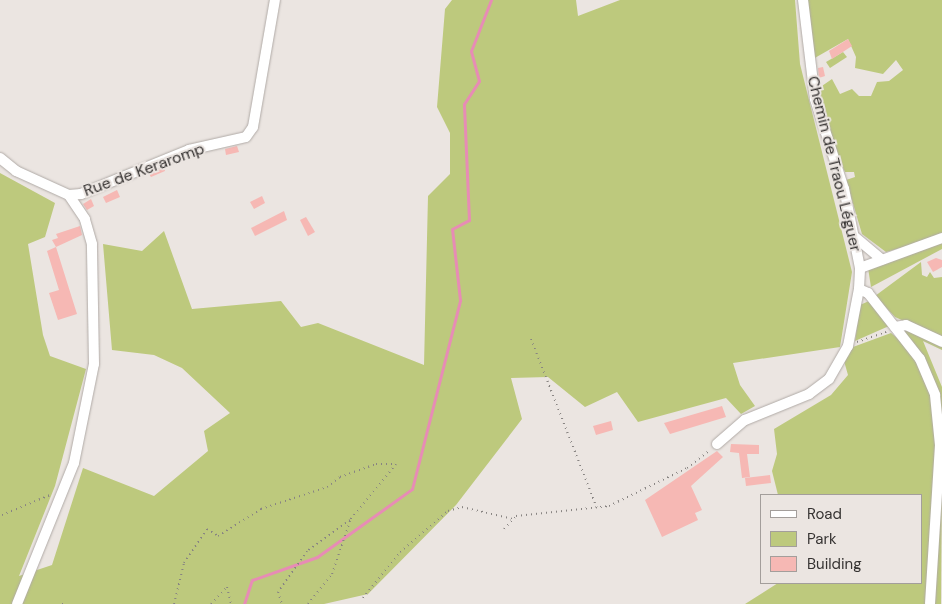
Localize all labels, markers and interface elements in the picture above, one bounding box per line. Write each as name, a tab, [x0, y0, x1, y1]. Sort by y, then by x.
street label: Chemin de Traou Léguer	[803, 74, 865, 254]
street label: Rue de Keraromp	[81, 139, 207, 201]
legend	[760, 494, 922, 584]
text: Road	[807, 504, 842, 524]
text: Park	[807, 529, 837, 549]
text: Building	[807, 554, 862, 574]

